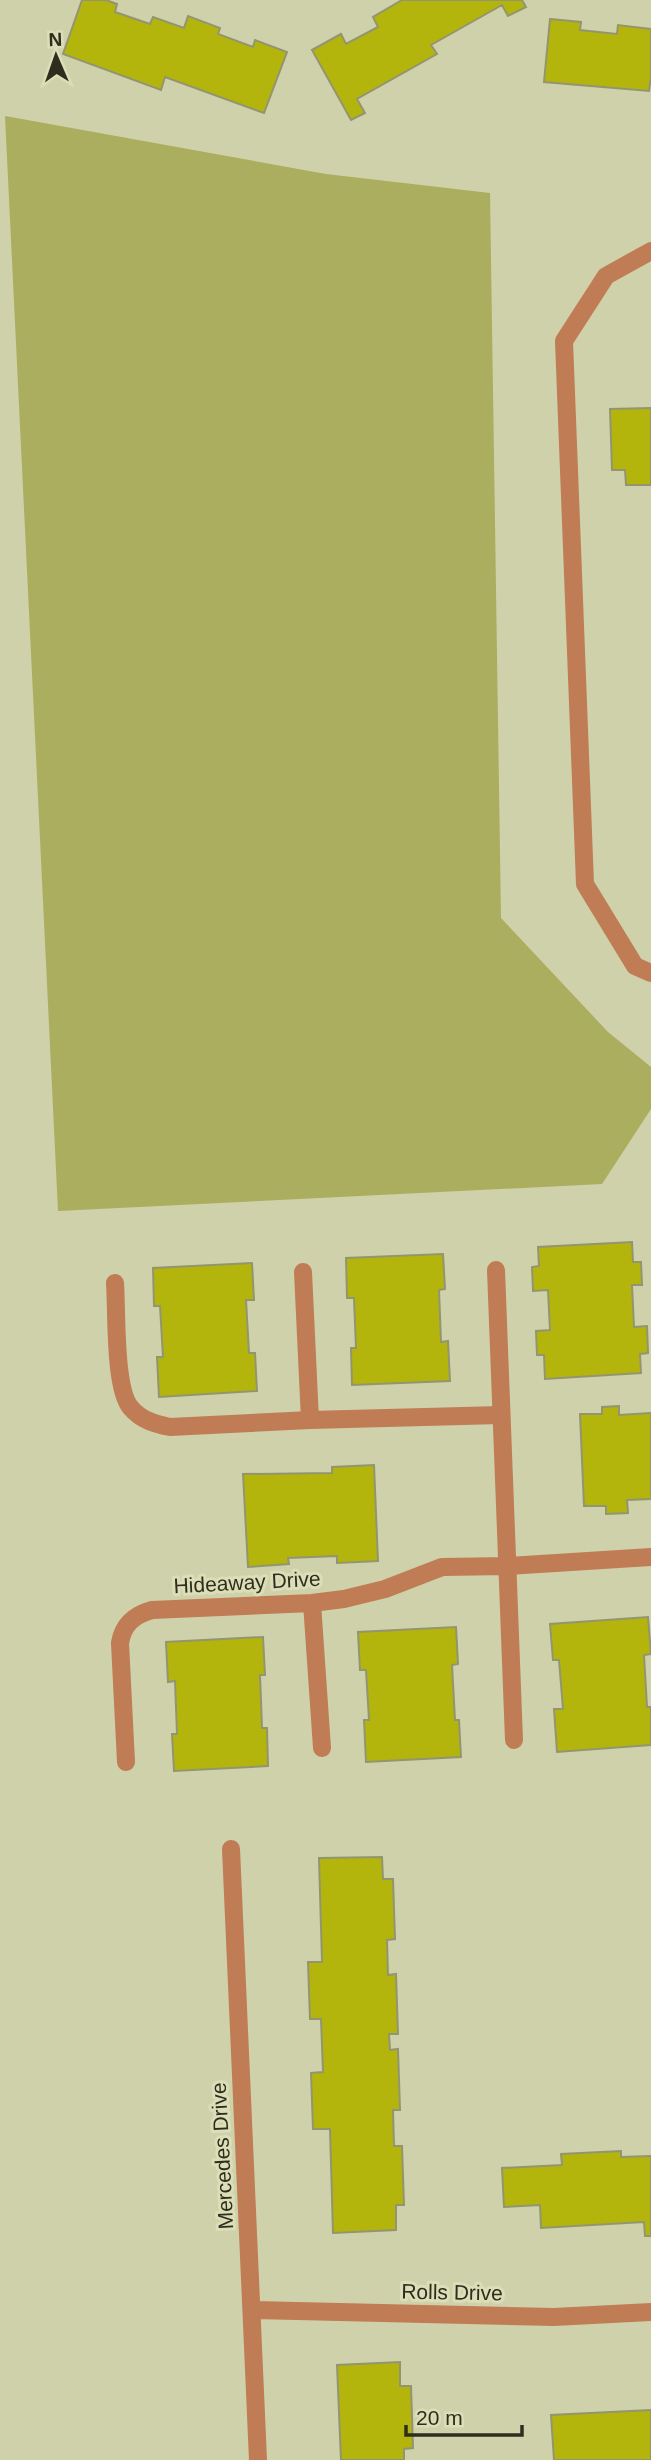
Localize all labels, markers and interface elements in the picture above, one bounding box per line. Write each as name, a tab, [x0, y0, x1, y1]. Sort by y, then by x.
north arrow	[21, 21, 91, 91]
text: N	[48, 29, 63, 50]
street label: Hideaway Drive	[173, 1567, 321, 1597]
street label: Mercedes Drive	[207, 2082, 237, 2230]
street label: Rolls Drive	[401, 2280, 503, 2304]
scale bar	[406, 2394, 522, 2438]
text: 20 m	[416, 2406, 463, 2429]

